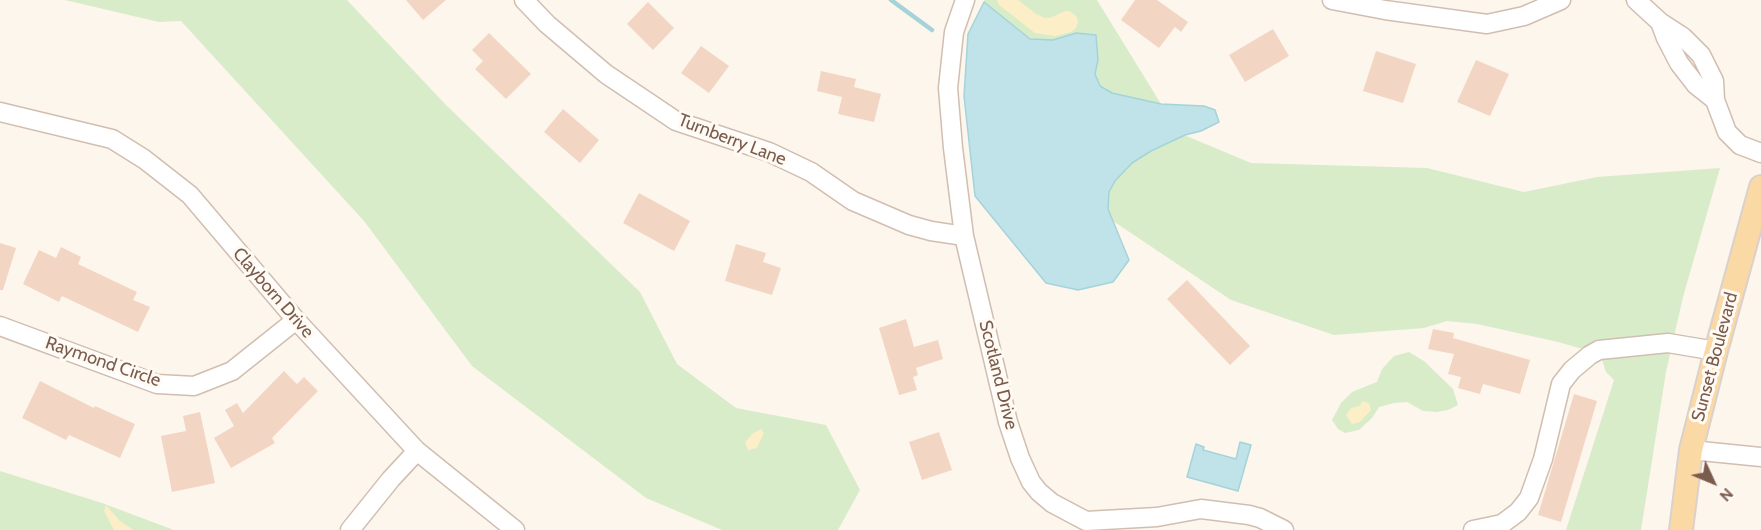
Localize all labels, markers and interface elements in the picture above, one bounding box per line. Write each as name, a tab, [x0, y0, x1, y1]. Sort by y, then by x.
street label: Turnberry Lane	[675, 110, 789, 170]
street label: Clayborn Drive	[228, 243, 318, 343]
street label: Sunset Boulevard	[1687, 290, 1743, 424]
street label: Scotland Drive	[974, 318, 1022, 432]
street label: Raymond Circle	[43, 332, 163, 392]
north arrow	[1683, 452, 1743, 512]
text: N	[1716, 484, 1737, 506]

